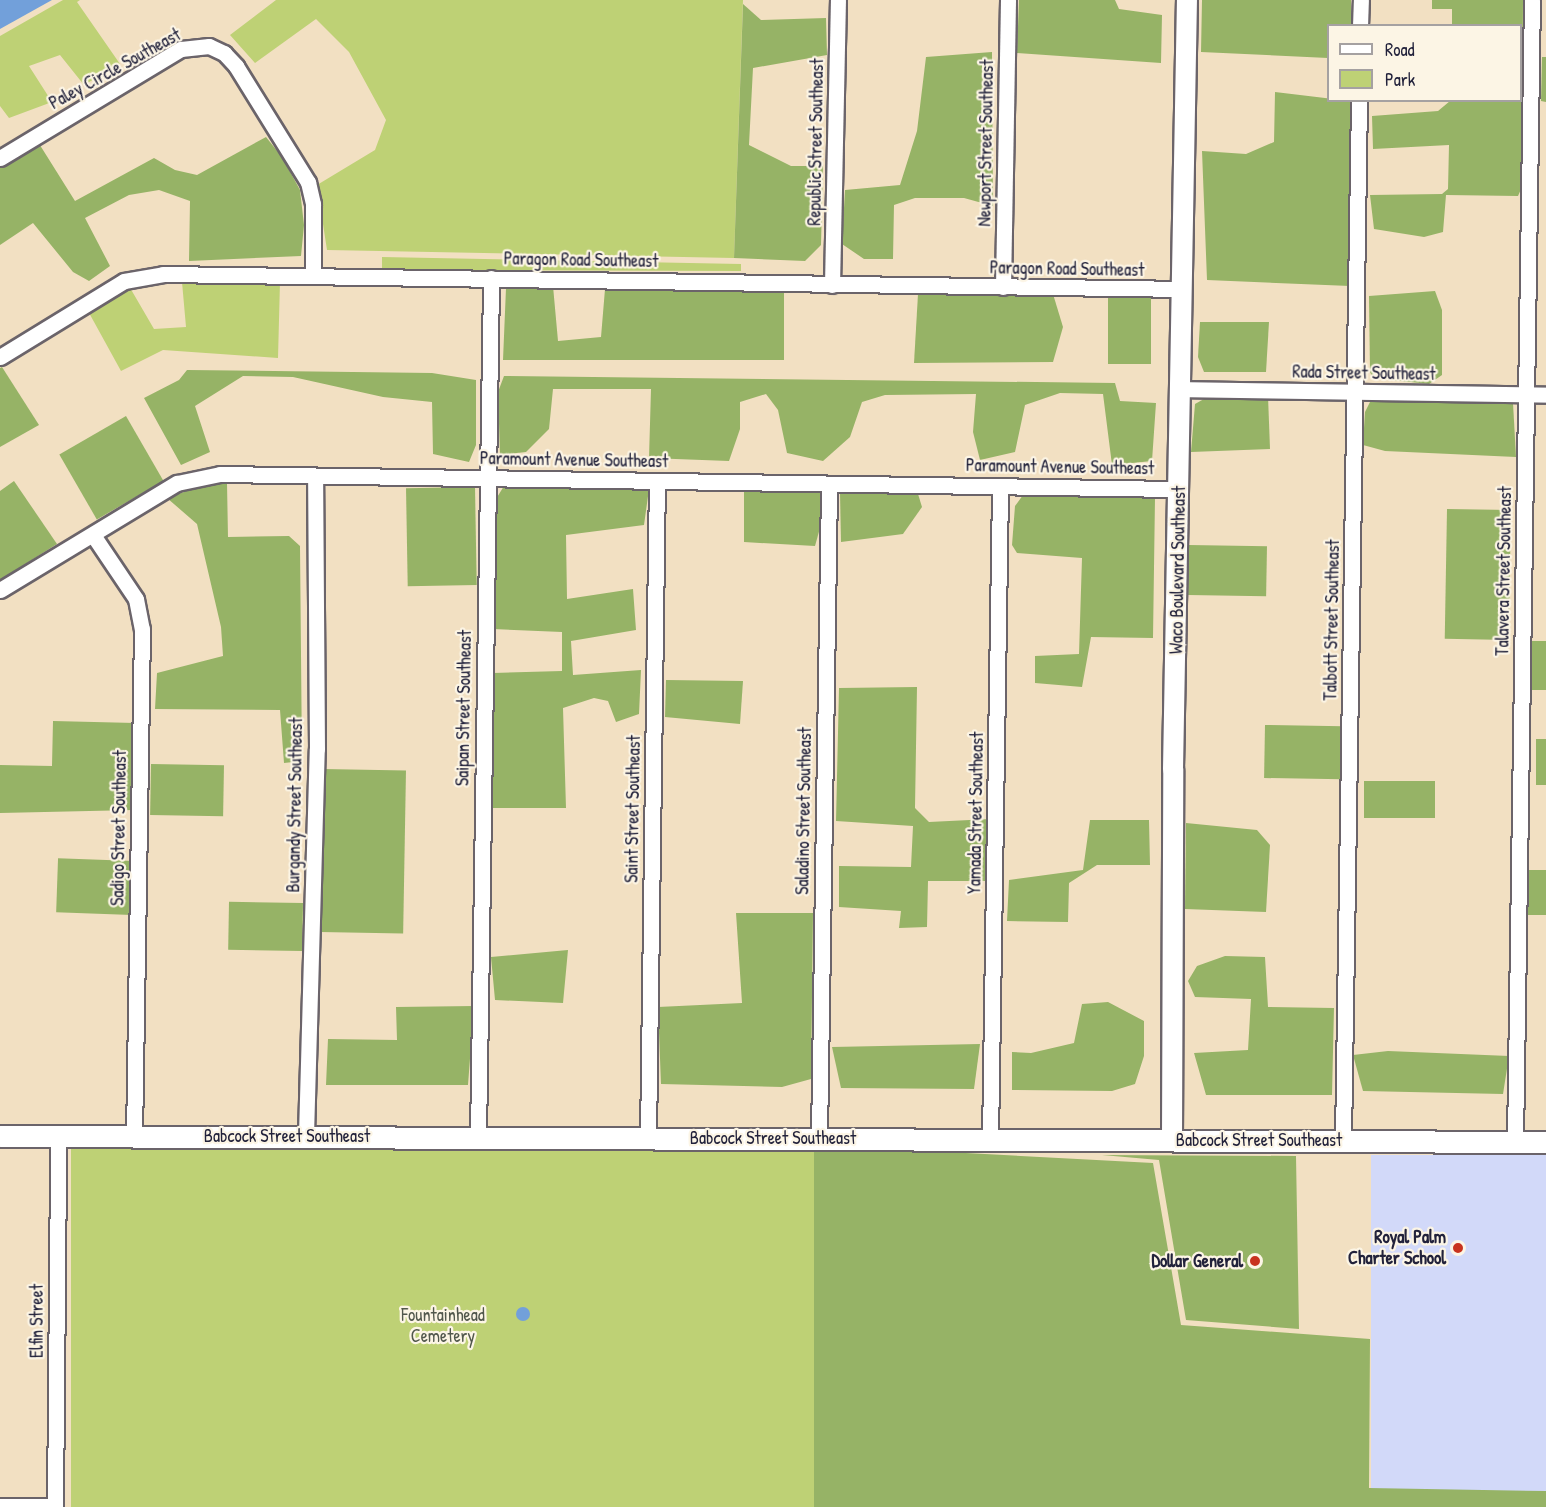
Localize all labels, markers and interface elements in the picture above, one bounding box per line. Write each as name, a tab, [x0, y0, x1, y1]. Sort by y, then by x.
street label: Paley Circle Southeast	[45, 24, 185, 114]
legend	[1327, 24, 1522, 102]
text: Road	[1385, 37, 1415, 62]
street label: Republic Street Southeast	[804, 58, 828, 226]
street label: Newport Street Southeast	[974, 59, 998, 227]
text: Park	[1385, 67, 1415, 92]
street label: Paragon Road Southeast	[503, 248, 659, 272]
street label: Paragon Road Southeast	[989, 257, 1145, 281]
street label: Rada Street Southeast	[1292, 361, 1436, 385]
street label: Paramount Avenue Southeast	[480, 448, 668, 472]
street label: Paramount Avenue Southeast	[966, 455, 1154, 479]
street label: Waco Boulevard Southeast	[1166, 486, 1190, 654]
street label: Talavera Street Southeast	[1492, 486, 1516, 656]
street label: Talbott Street Southeast	[1320, 539, 1344, 701]
street label: Saipan Street Southeast	[452, 630, 476, 786]
street label: Burgandy Street Southeast	[283, 717, 307, 893]
street label: Saladino Street Southeast	[792, 727, 816, 895]
street label: Yamada Street Southeast	[964, 732, 988, 894]
street label: Saint Street Southeast	[621, 735, 645, 883]
street label: Sadigo Street Southeast	[107, 750, 131, 906]
street label: Babcock Street Southeast	[204, 1125, 370, 1147]
street label: Babcock Street Southeast	[690, 1127, 856, 1149]
street label: Babcock Street Southeast	[1176, 1129, 1342, 1151]
place label: Royal Palm Charter School	[1348, 1227, 1446, 1270]
marker: Royal Palm Charter School	[1451, 1241, 1465, 1255]
place label: Dollar General	[1151, 1250, 1243, 1272]
marker: Dollar General	[1248, 1254, 1262, 1268]
street label: Elfin Street	[26, 1284, 48, 1358]
park label: Fountainhead Cemetery	[401, 1305, 485, 1348]

